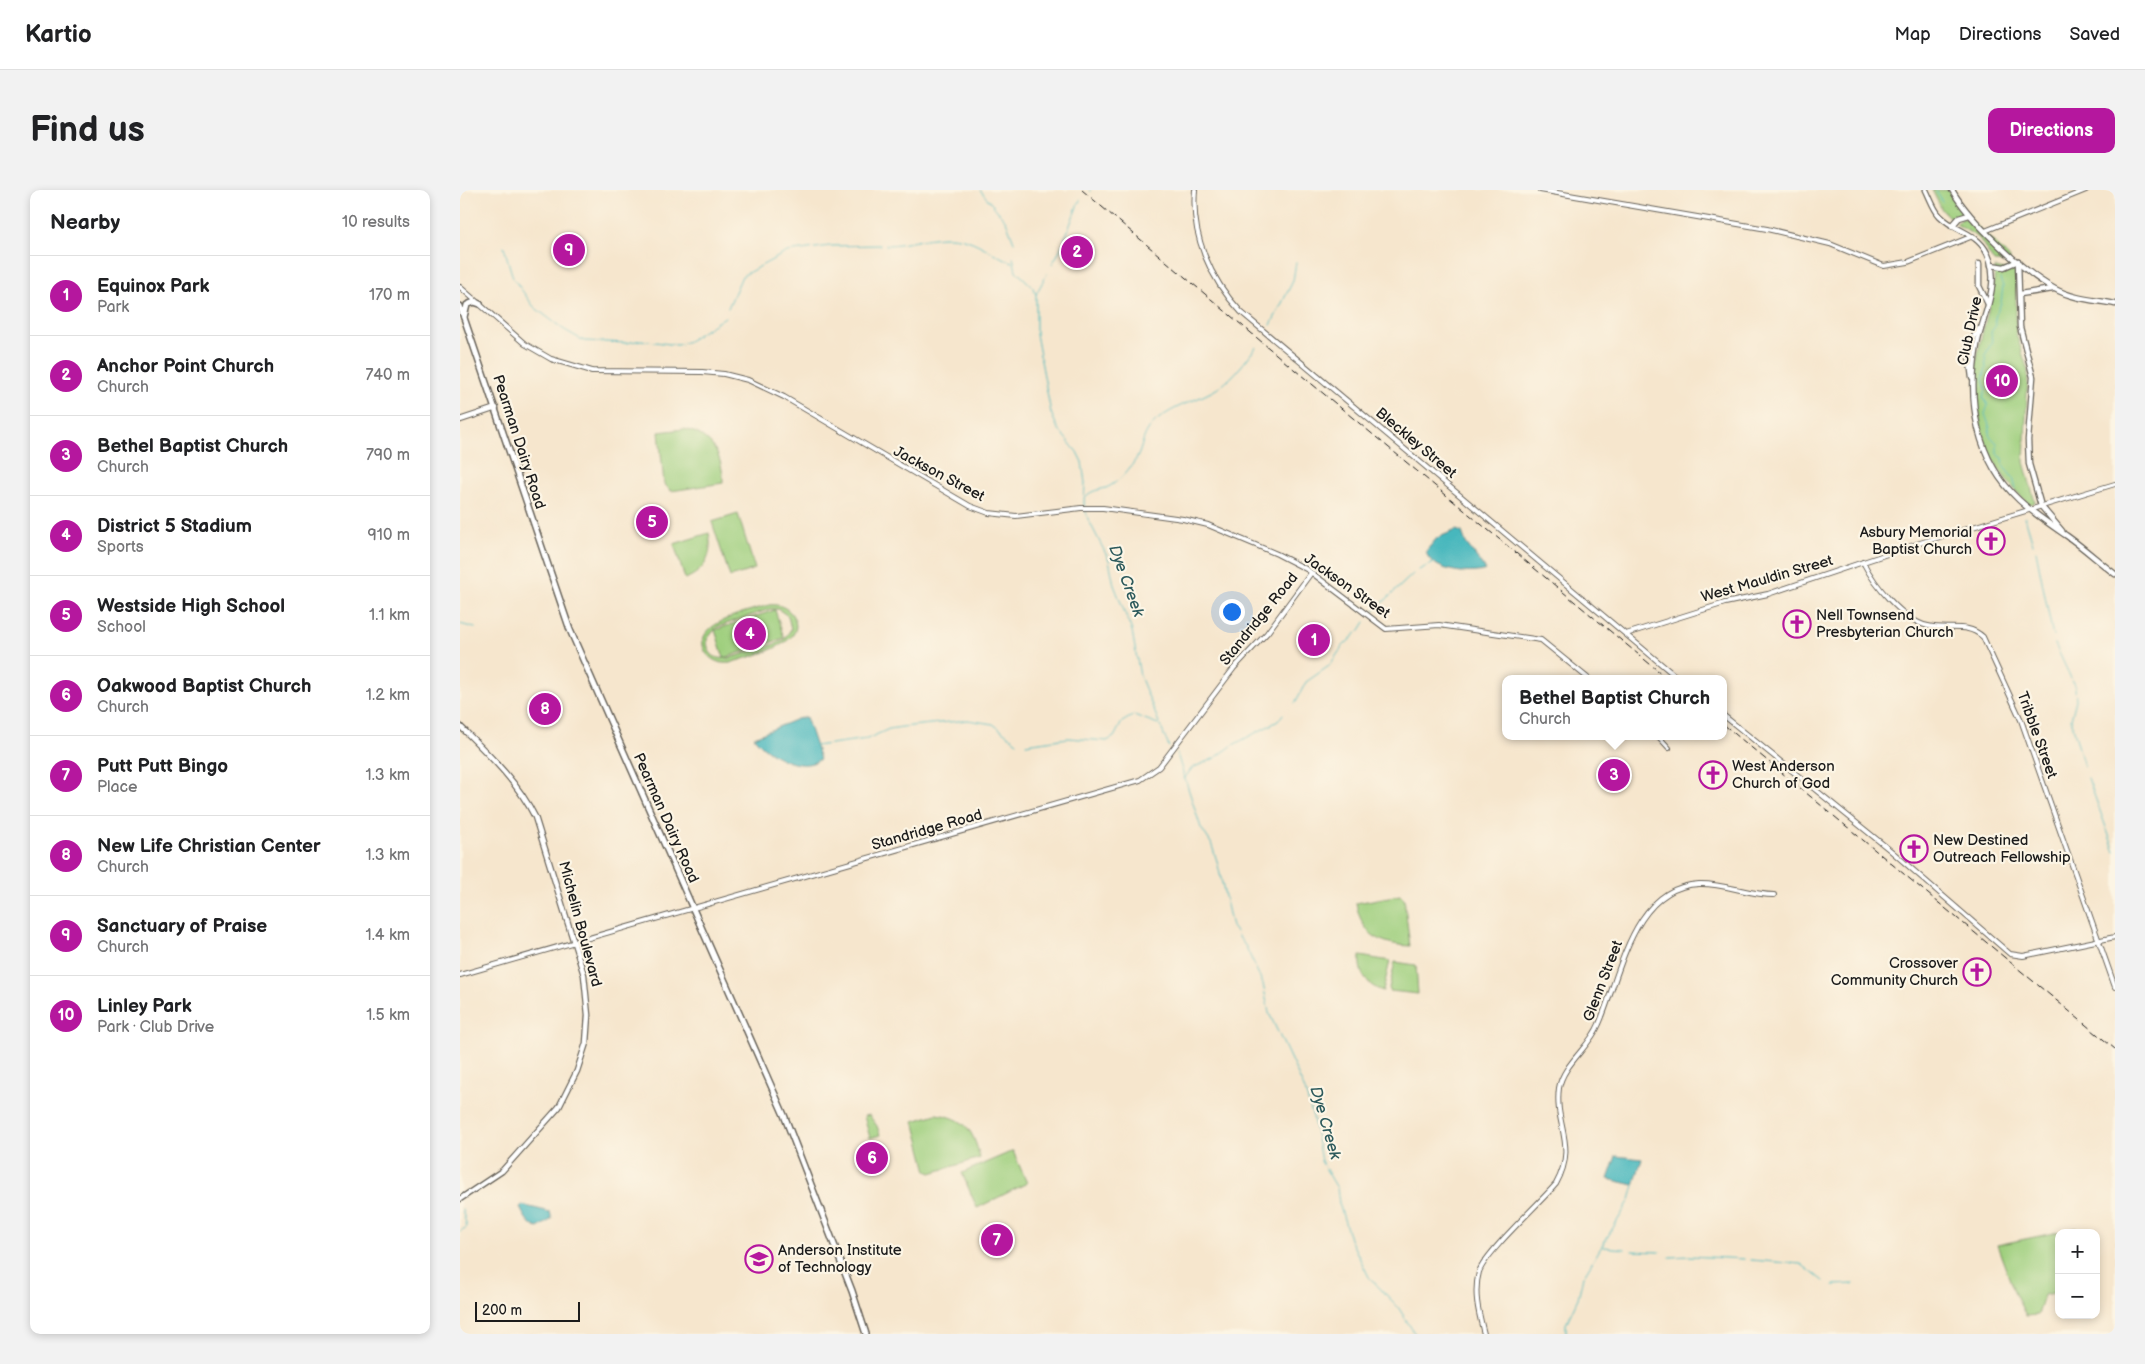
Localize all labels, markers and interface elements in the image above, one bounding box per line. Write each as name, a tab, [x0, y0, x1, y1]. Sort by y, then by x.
text: Kartio	[25, 20, 92, 49]
text: Map	[1895, 24, 1931, 45]
text: Directions	[1959, 24, 2041, 45]
text: Saved	[2069, 24, 2120, 45]
button: Directions	[1988, 108, 2115, 153]
text: Find us	[30, 109, 145, 152]
text: Nearby	[50, 210, 120, 235]
text: 10 results	[342, 213, 410, 232]
pin: 9	[553, 231, 585, 269]
pin: 2	[1061, 233, 1093, 271]
text: Equinox Park	[97, 275, 209, 298]
text: 1	[63, 286, 69, 305]
text: 170 m	[369, 286, 410, 305]
street label: Club Drive	[1953, 295, 1987, 367]
text: Park	[97, 298, 129, 317]
text: Anchor Point Church	[97, 355, 274, 378]
pin: 10	[1986, 362, 2018, 400]
text: 2	[61, 366, 71, 385]
text: 740 m	[365, 366, 410, 385]
street label: Pearman Dairy Road	[488, 372, 550, 512]
text: Church	[97, 378, 149, 397]
street label: Bleckley Street	[1371, 403, 1461, 483]
text: Bethel Baptist Church	[97, 435, 288, 458]
street label: Jackson Street	[890, 442, 988, 506]
text: 3	[61, 446, 71, 465]
text: 790 m	[366, 446, 410, 465]
text: Church	[97, 458, 149, 477]
pin: 5	[636, 503, 668, 541]
text: District 5 Stadium	[97, 515, 252, 538]
place label: Asbury Memorial Baptist Church	[1860, 523, 1972, 559]
text: 4	[61, 526, 71, 545]
text: 910 m	[368, 526, 410, 545]
church icon: Asbury Memorial Baptist Church	[1976, 526, 2006, 556]
text: Sports	[97, 538, 144, 557]
water label: Dye Creek	[1104, 542, 1148, 621]
street label: Jackson Street	[1300, 549, 1394, 623]
street label: West Mauldin Street	[1699, 551, 1836, 607]
street label: Standridge Road	[1216, 569, 1302, 669]
text: Westside High School	[97, 595, 285, 618]
your location	[1219, 599, 1245, 625]
text: 5	[61, 606, 71, 625]
text: 1.1 km	[369, 606, 410, 625]
place label: Nell Townsend Presbyterian Church	[1816, 606, 1954, 642]
church icon: Nell Townsend Presbyterian Church	[1782, 609, 1812, 639]
pin: 4	[734, 615, 766, 653]
text: School	[97, 618, 146, 637]
pin: 1	[1298, 621, 1330, 659]
text: Oakwood Baptist Church	[97, 675, 311, 698]
popup	[1502, 675, 1727, 740]
text: 6	[61, 686, 71, 705]
text: 1.2 km	[366, 686, 410, 705]
text: Bethel Baptist Church	[1519, 687, 1710, 710]
street label: Tribble Street	[2012, 689, 2062, 781]
pin: 8	[529, 690, 561, 728]
text: Church	[97, 698, 149, 717]
text: Church	[1519, 710, 1571, 729]
street label: Pearman Dairy Road	[629, 750, 703, 886]
text: Putt Putt Bingo	[97, 755, 228, 778]
pin: 3	[1598, 756, 1630, 794]
place label: West Anderson Church of God	[1732, 757, 1835, 793]
church icon: West Anderson Church of God	[1698, 760, 1728, 790]
text: 7	[62, 766, 70, 785]
text: 1.3 km	[365, 766, 410, 785]
text: Place	[97, 778, 138, 797]
street label: Standridge Road	[869, 805, 985, 855]
place label: New Destined Outreach Fellowship	[1933, 831, 2071, 867]
church icon: New Destined Outreach Fellowship	[1899, 834, 1929, 864]
text: New Life Christian Center	[97, 835, 321, 858]
text: 8	[61, 846, 71, 865]
text: 1.3 km	[365, 846, 410, 865]
text: Church	[97, 858, 149, 877]
street label: Michelin Boulevard	[554, 859, 606, 989]
text: Sanctuary of Praise	[97, 915, 267, 938]
text: 9	[61, 926, 71, 945]
text: 1.4 km	[366, 926, 410, 945]
street label: Glenn Street	[1579, 937, 1627, 1024]
text: Church	[97, 938, 149, 957]
place label: Crossover Community Church	[1831, 954, 1959, 990]
church icon: Crossover Community Church	[1962, 957, 1992, 987]
text: Linley Park	[97, 995, 192, 1018]
text: 10	[58, 1006, 74, 1025]
text: 1.5 km	[366, 1006, 410, 1025]
text: Park · Club Drive	[97, 1018, 214, 1037]
water label: Dye Creek	[1305, 1084, 1345, 1163]
pin: 6	[856, 1139, 888, 1177]
pin: 7	[981, 1221, 1013, 1259]
map controls	[2055, 1229, 2100, 1319]
button: +	[2055, 1229, 2100, 1274]
place label: Anderson Institute of Technology	[778, 1241, 902, 1277]
school or university icon: Anderson Institute of Technology	[744, 1244, 774, 1274]
button: −	[2055, 1274, 2100, 1319]
scale bar	[475, 1299, 580, 1322]
text: 200 m	[482, 1302, 522, 1319]

